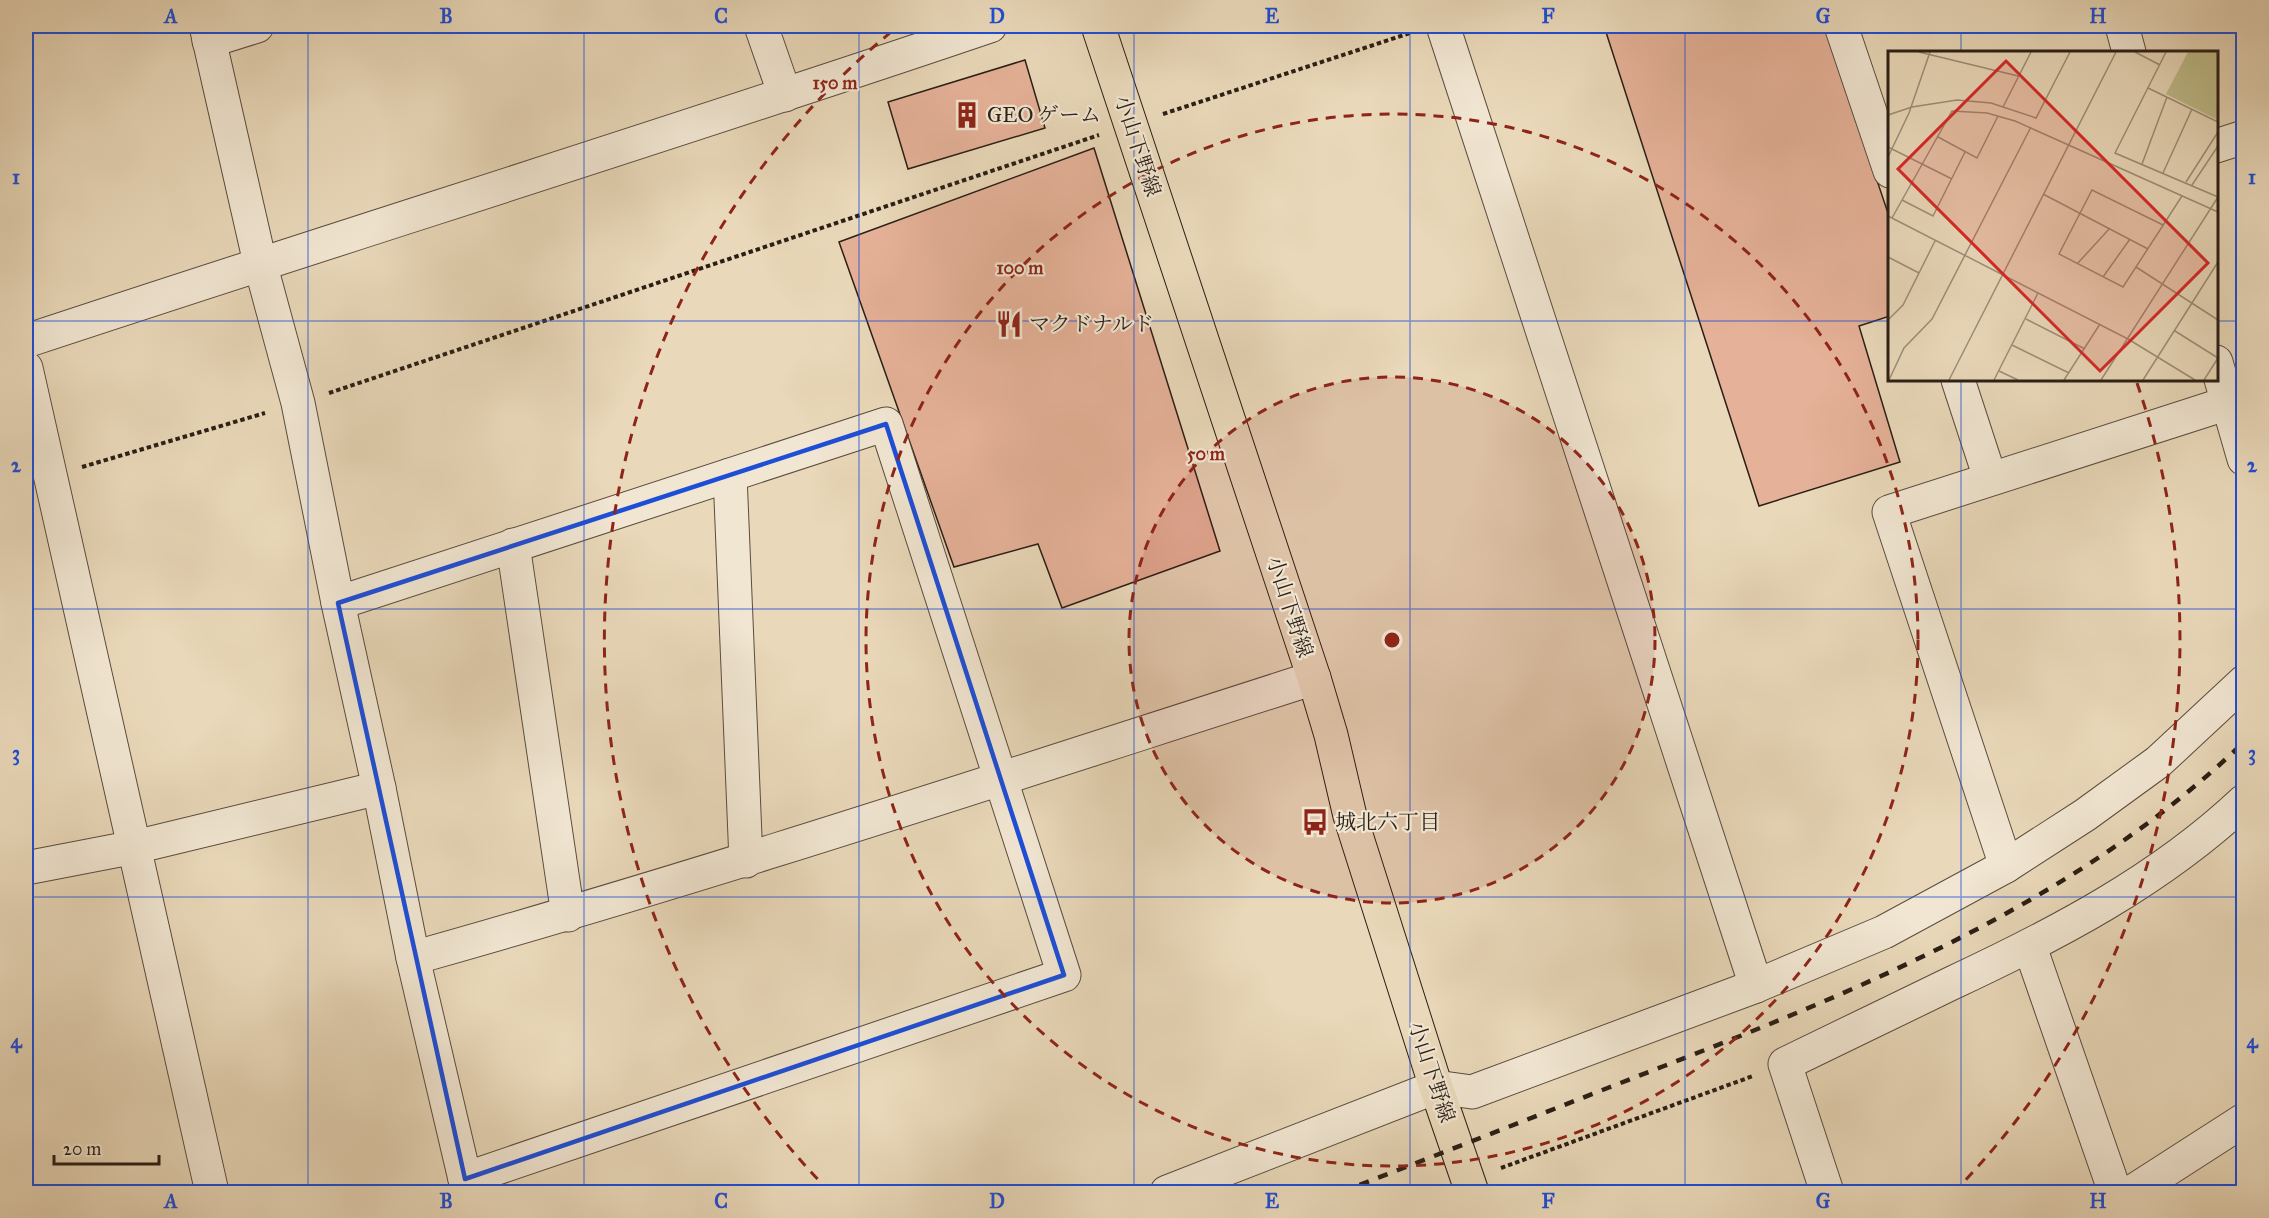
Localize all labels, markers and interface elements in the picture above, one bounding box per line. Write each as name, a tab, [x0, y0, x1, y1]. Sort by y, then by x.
text: A	[162, 4, 178, 28]
text: B	[439, 4, 453, 28]
text: C	[714, 4, 728, 28]
text: D	[989, 4, 1005, 28]
text: E	[1265, 4, 1280, 28]
text: F	[1541, 4, 1555, 28]
text: G	[1816, 4, 1831, 28]
text: H	[2089, 4, 2107, 28]
inset map	[1888, 51, 2218, 381]
text: 150 m	[813, 72, 858, 94]
street label: 小山下野線	[1109, 92, 1167, 200]
building icon: GEO ゲーム	[952, 100, 982, 130]
place label: GEO ゲーム	[987, 102, 1101, 128]
text: 1	[12, 165, 20, 189]
text: 1	[2248, 165, 2256, 189]
text: 100 m	[997, 257, 1044, 279]
restaurant icon: マクドナルド	[994, 309, 1024, 339]
place label: マクドナルド	[1029, 311, 1154, 337]
text: 50 m	[1187, 443, 1226, 465]
text: 2	[11, 453, 22, 477]
text: 2	[2247, 453, 2258, 477]
street label: 小山下野線	[1261, 553, 1319, 661]
centre of rings	[1382, 630, 1402, 650]
text: 3	[12, 741, 20, 766]
text: 3	[2248, 741, 2256, 766]
bus stop icon: 城北六丁目	[1300, 807, 1330, 837]
place label: 城北六丁目	[1335, 809, 1440, 835]
street label: 小山下野線	[1403, 1018, 1461, 1126]
text: 4	[10, 1029, 22, 1054]
text: 4	[2246, 1029, 2258, 1054]
scale bar	[54, 1128, 159, 1166]
text: 20 m	[63, 1138, 101, 1160]
text: A	[162, 1189, 178, 1213]
text: B	[439, 1189, 453, 1213]
text: C	[714, 1189, 728, 1213]
text: D	[989, 1189, 1005, 1213]
text: E	[1265, 1189, 1280, 1213]
text: F	[1541, 1189, 1555, 1213]
text: G	[1816, 1189, 1831, 1213]
text: H	[2089, 1189, 2107, 1213]

